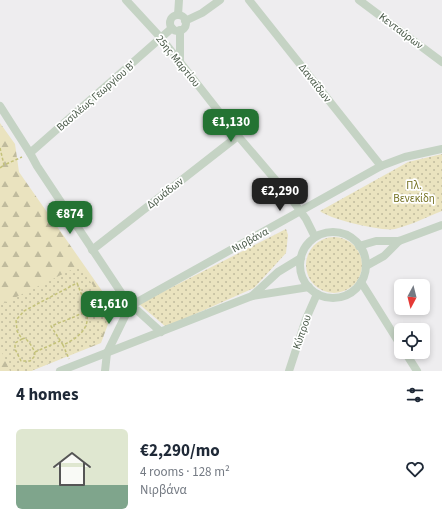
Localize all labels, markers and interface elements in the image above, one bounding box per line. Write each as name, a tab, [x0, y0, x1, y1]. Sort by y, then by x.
street label: Κενταύρων	[376, 9, 426, 53]
street label: 25ης Μαρτίου	[152, 32, 204, 90]
street label: Βασιλέως Γεωργίου Β'	[53, 57, 139, 135]
street label: Δαναΐδων	[295, 61, 335, 105]
pin: €1,130	[198, 109, 264, 143]
text: €1,130	[212, 113, 250, 131]
street label: Δρυάδων	[143, 174, 187, 212]
pin: €2,290	[247, 178, 313, 212]
park label: Πλ. Βενεκίδη	[393, 178, 435, 206]
text: €2,290	[261, 182, 299, 200]
pin: €874	[46, 201, 94, 235]
text: €874	[56, 205, 84, 223]
street label: Νιρβάνα	[229, 224, 271, 256]
north arrow	[394, 279, 430, 315]
map controls	[394, 279, 430, 359]
pin: €1,610	[76, 291, 142, 325]
text: €1,610	[90, 295, 128, 313]
street label: Κύπρου	[289, 313, 315, 351]
button: locate	[394, 323, 430, 359]
text: 4 homes	[16, 383, 78, 407]
icon: filters	[404, 384, 426, 406]
text: €2,290/mo	[140, 439, 220, 463]
icon: home	[48, 445, 96, 493]
icon: heart	[404, 458, 426, 480]
text: 4 rooms · 128 m²	[140, 463, 230, 481]
text: Νιρβάνα	[140, 481, 187, 499]

